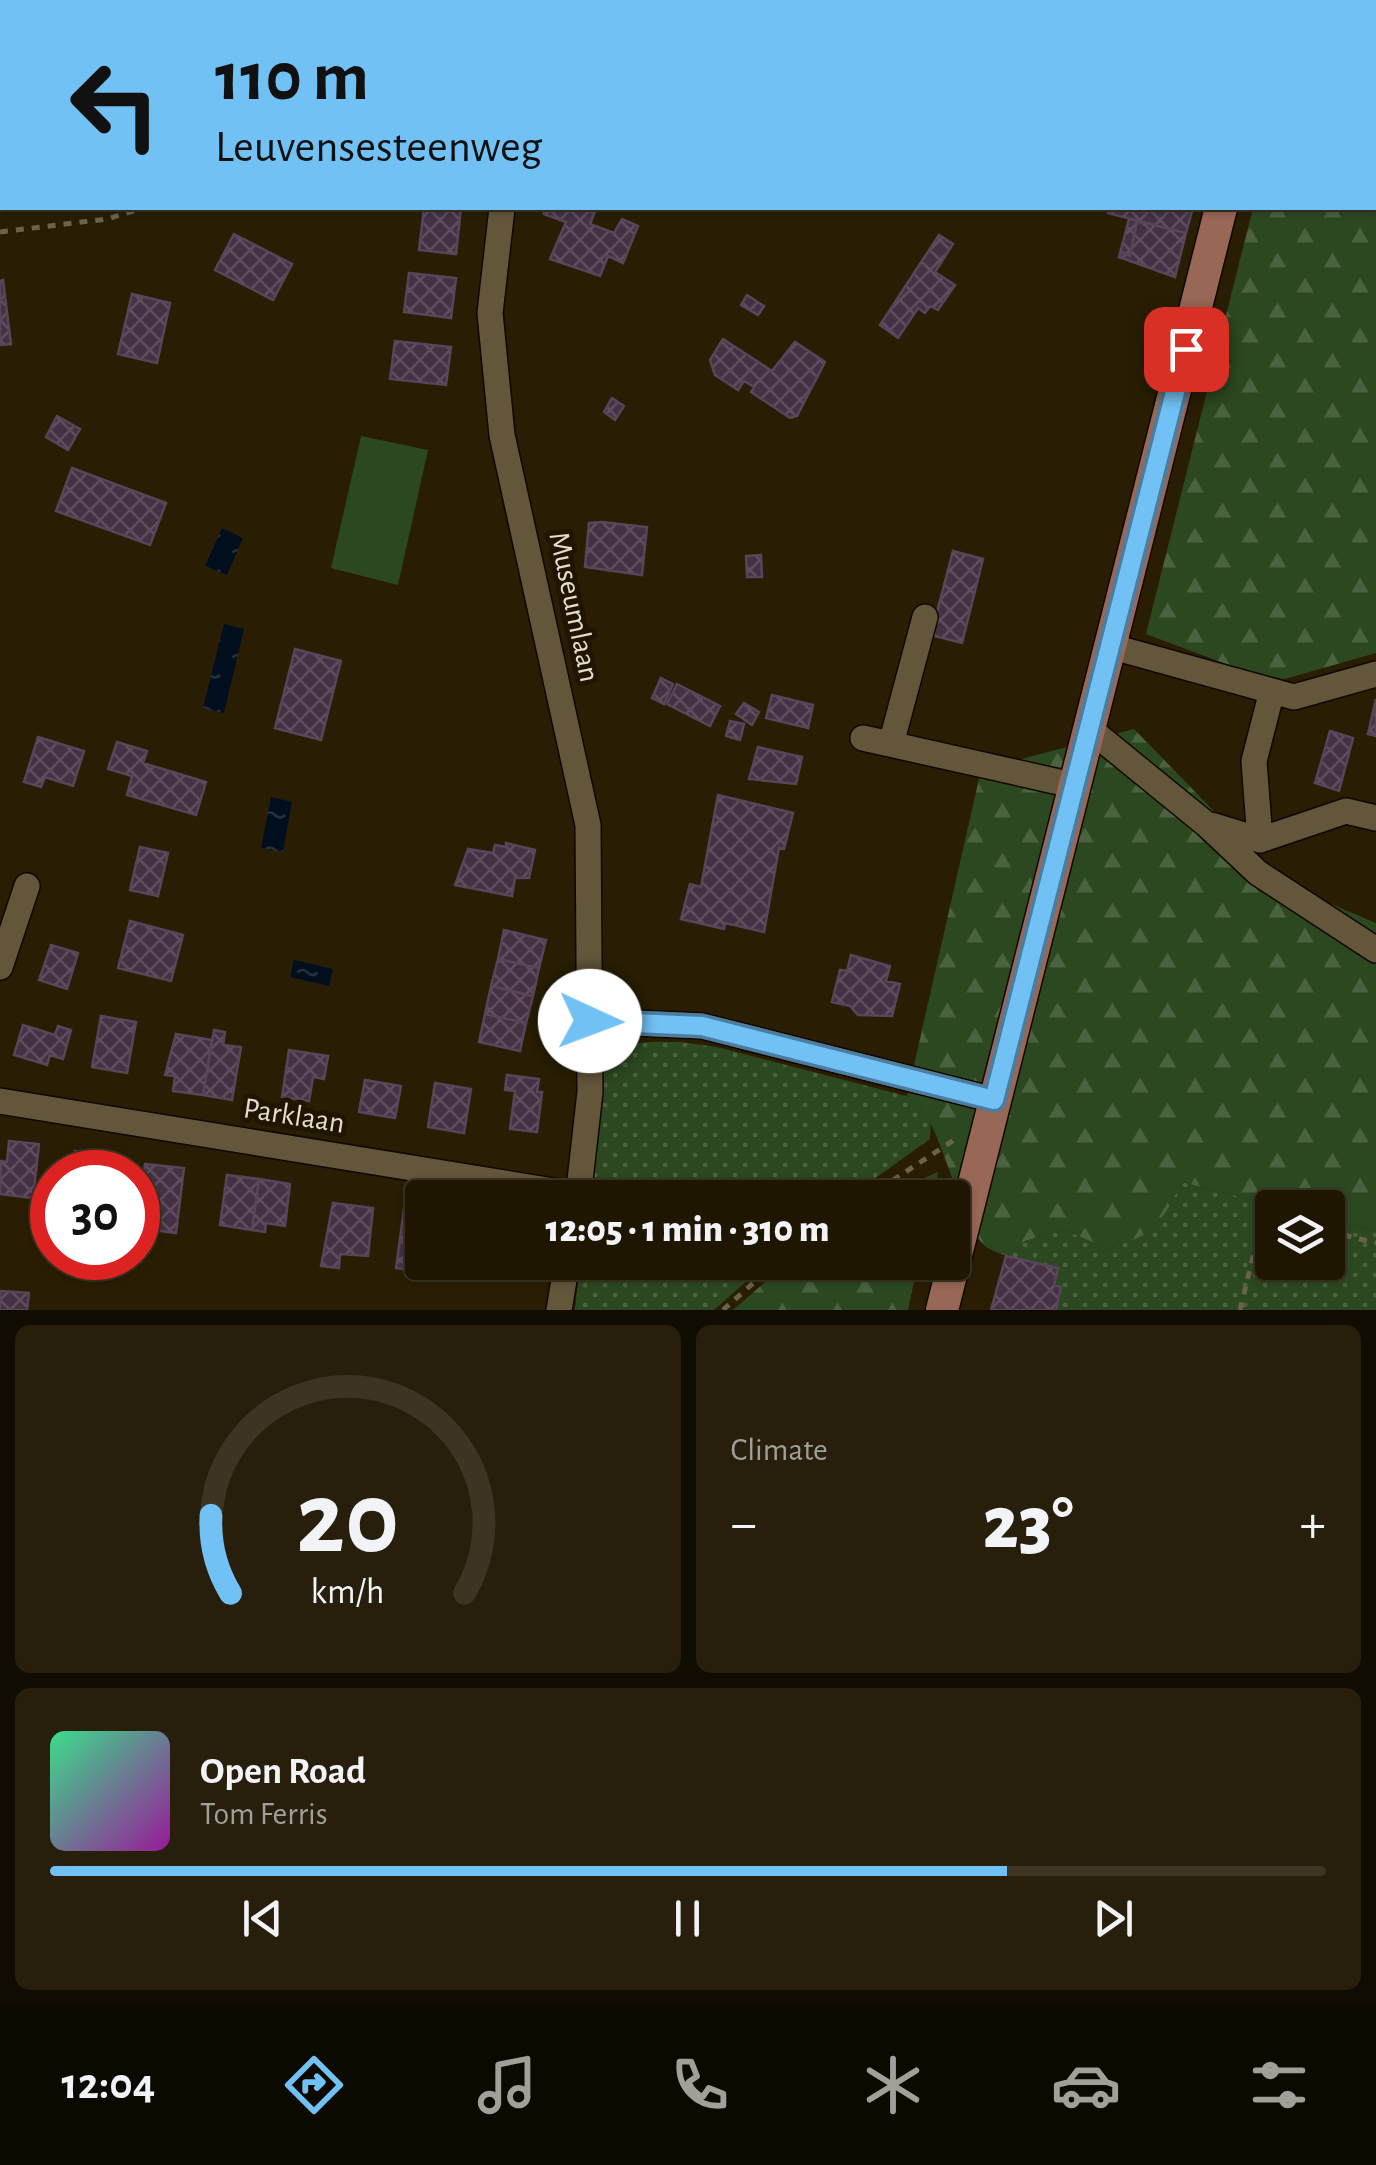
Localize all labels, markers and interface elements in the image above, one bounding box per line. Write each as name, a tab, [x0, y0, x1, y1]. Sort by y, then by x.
icon: left	[50, 40, 180, 170]
text: 110 m	[215, 43, 369, 113]
text: Leuvensesteenweg	[215, 125, 542, 170]
pin	[1144, 307, 1229, 392]
icon: arrive	[1159, 322, 1214, 377]
street label: Museumlaan	[543, 529, 605, 685]
position arrow	[538, 969, 642, 1073]
street label: Parklaan	[241, 1093, 347, 1139]
speed limit sign: 30	[30, 1150, 160, 1280]
map controls	[1255, 1190, 1345, 1280]
button: layers	[1255, 1190, 1345, 1280]
text: 12:05 · 1 min · 310 m	[545, 1211, 830, 1249]
text: Climate	[731, 1434, 828, 1466]
text: 20	[296, 1468, 399, 1572]
text: 23°	[983, 1487, 1074, 1562]
text: −	[731, 1497, 757, 1552]
text: +	[1300, 1497, 1326, 1552]
text: km/h	[311, 1574, 385, 1610]
text: Open Road	[200, 1753, 366, 1791]
text: Tom Ferris	[200, 1798, 328, 1830]
icon: previous	[235, 1891, 290, 1946]
icon: pause	[660, 1891, 715, 1946]
icon: next	[1086, 1891, 1141, 1946]
icon: directions	[279, 2050, 349, 2120]
icon: music	[472, 2050, 542, 2120]
icon: phone	[665, 2050, 735, 2120]
icon: climate	[858, 2050, 928, 2120]
icon: car	[1051, 2050, 1121, 2120]
icon: filters	[1244, 2050, 1314, 2120]
text: 12:04	[62, 2062, 155, 2107]

